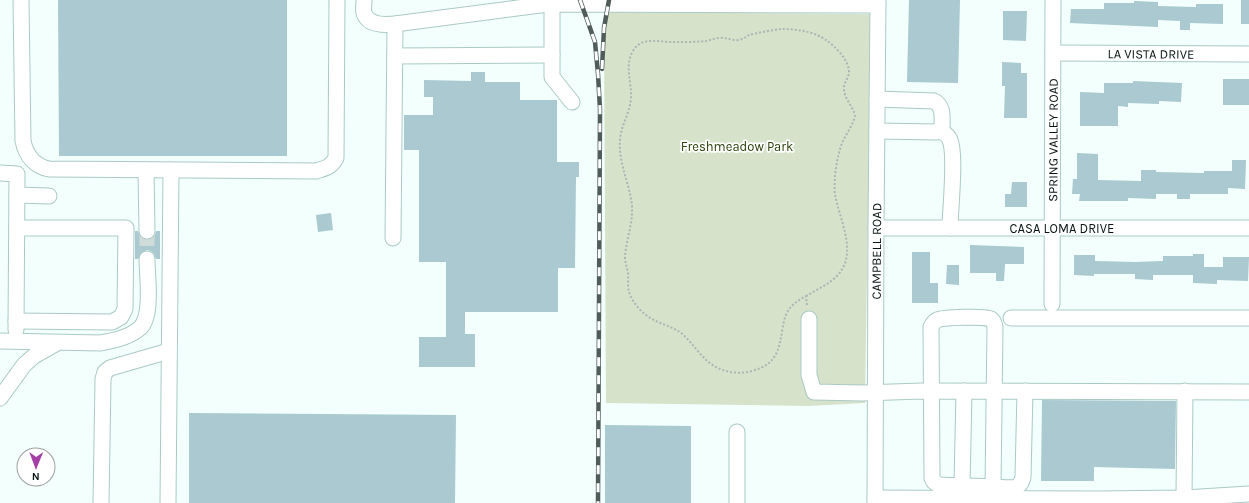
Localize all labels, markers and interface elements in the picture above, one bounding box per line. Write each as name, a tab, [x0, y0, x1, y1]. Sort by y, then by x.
street label: LA VISTA DRIVE	[1108, 46, 1194, 62]
street label: SPRING VALLEY ROAD	[1045, 78, 1061, 202]
park label: Freshmeadow Park	[681, 139, 793, 154]
street label: CAMPBELL ROAD	[869, 203, 884, 299]
street label: CASA LOMA DRIVE	[1010, 221, 1114, 236]
north arrow	[16, 447, 56, 487]
text: N	[32, 470, 40, 483]

